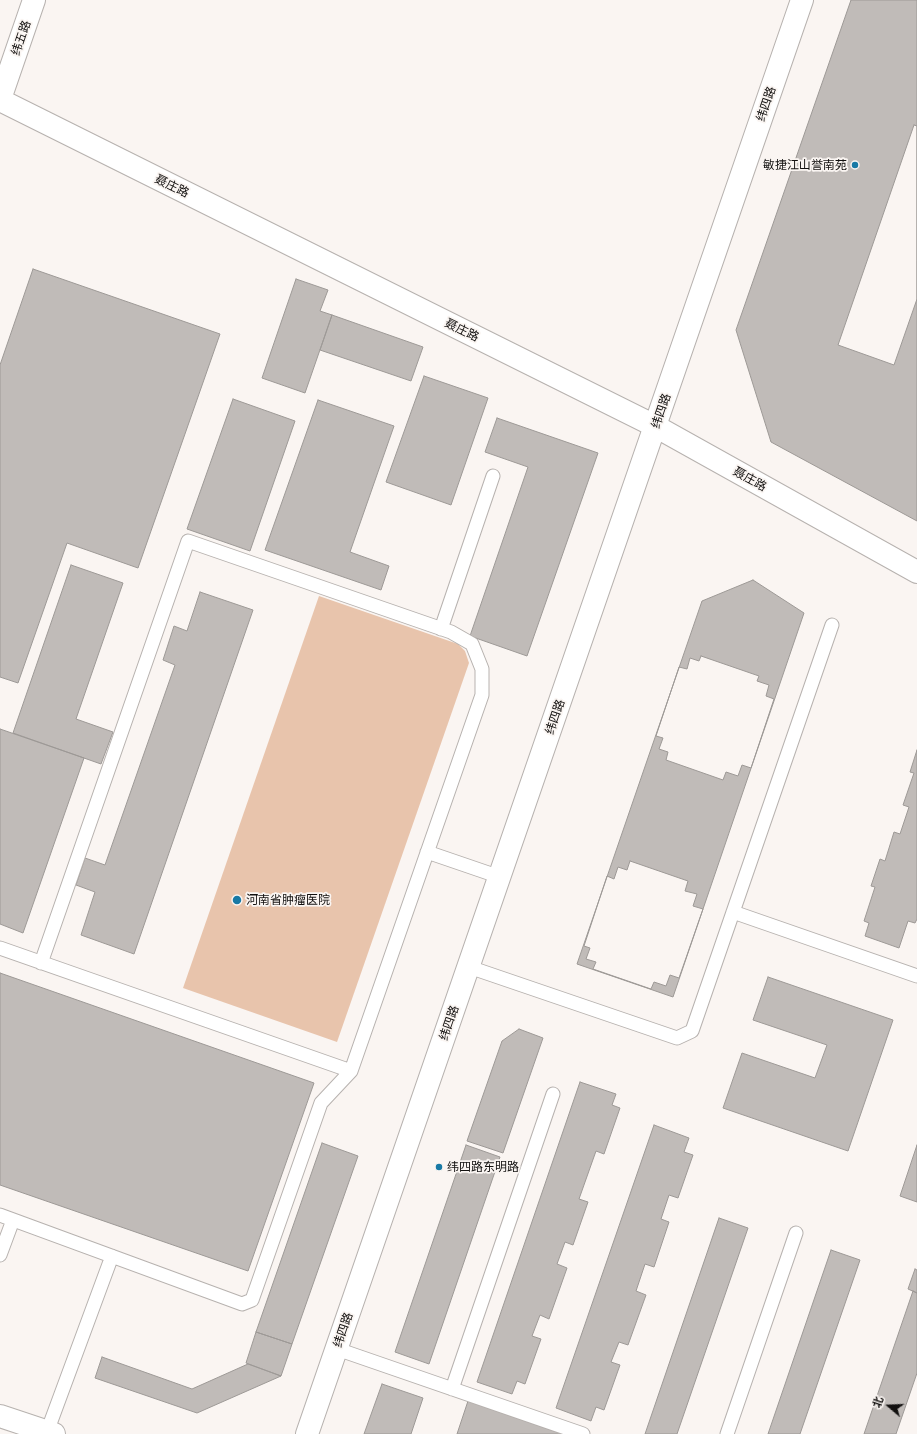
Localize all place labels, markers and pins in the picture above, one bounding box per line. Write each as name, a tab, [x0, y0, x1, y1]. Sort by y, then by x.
place label: 敏捷江山誉南苑	[763, 158, 847, 172]
marker: 敏捷江山誉南苑	[850, 160, 860, 170]
place label: 河南省肿瘤医院	[246, 893, 330, 907]
marker: 河南省肿瘤医院	[231, 894, 243, 906]
place label: 纬四路东明路	[447, 1160, 519, 1174]
marker: 纬四路东明路	[434, 1162, 444, 1172]

